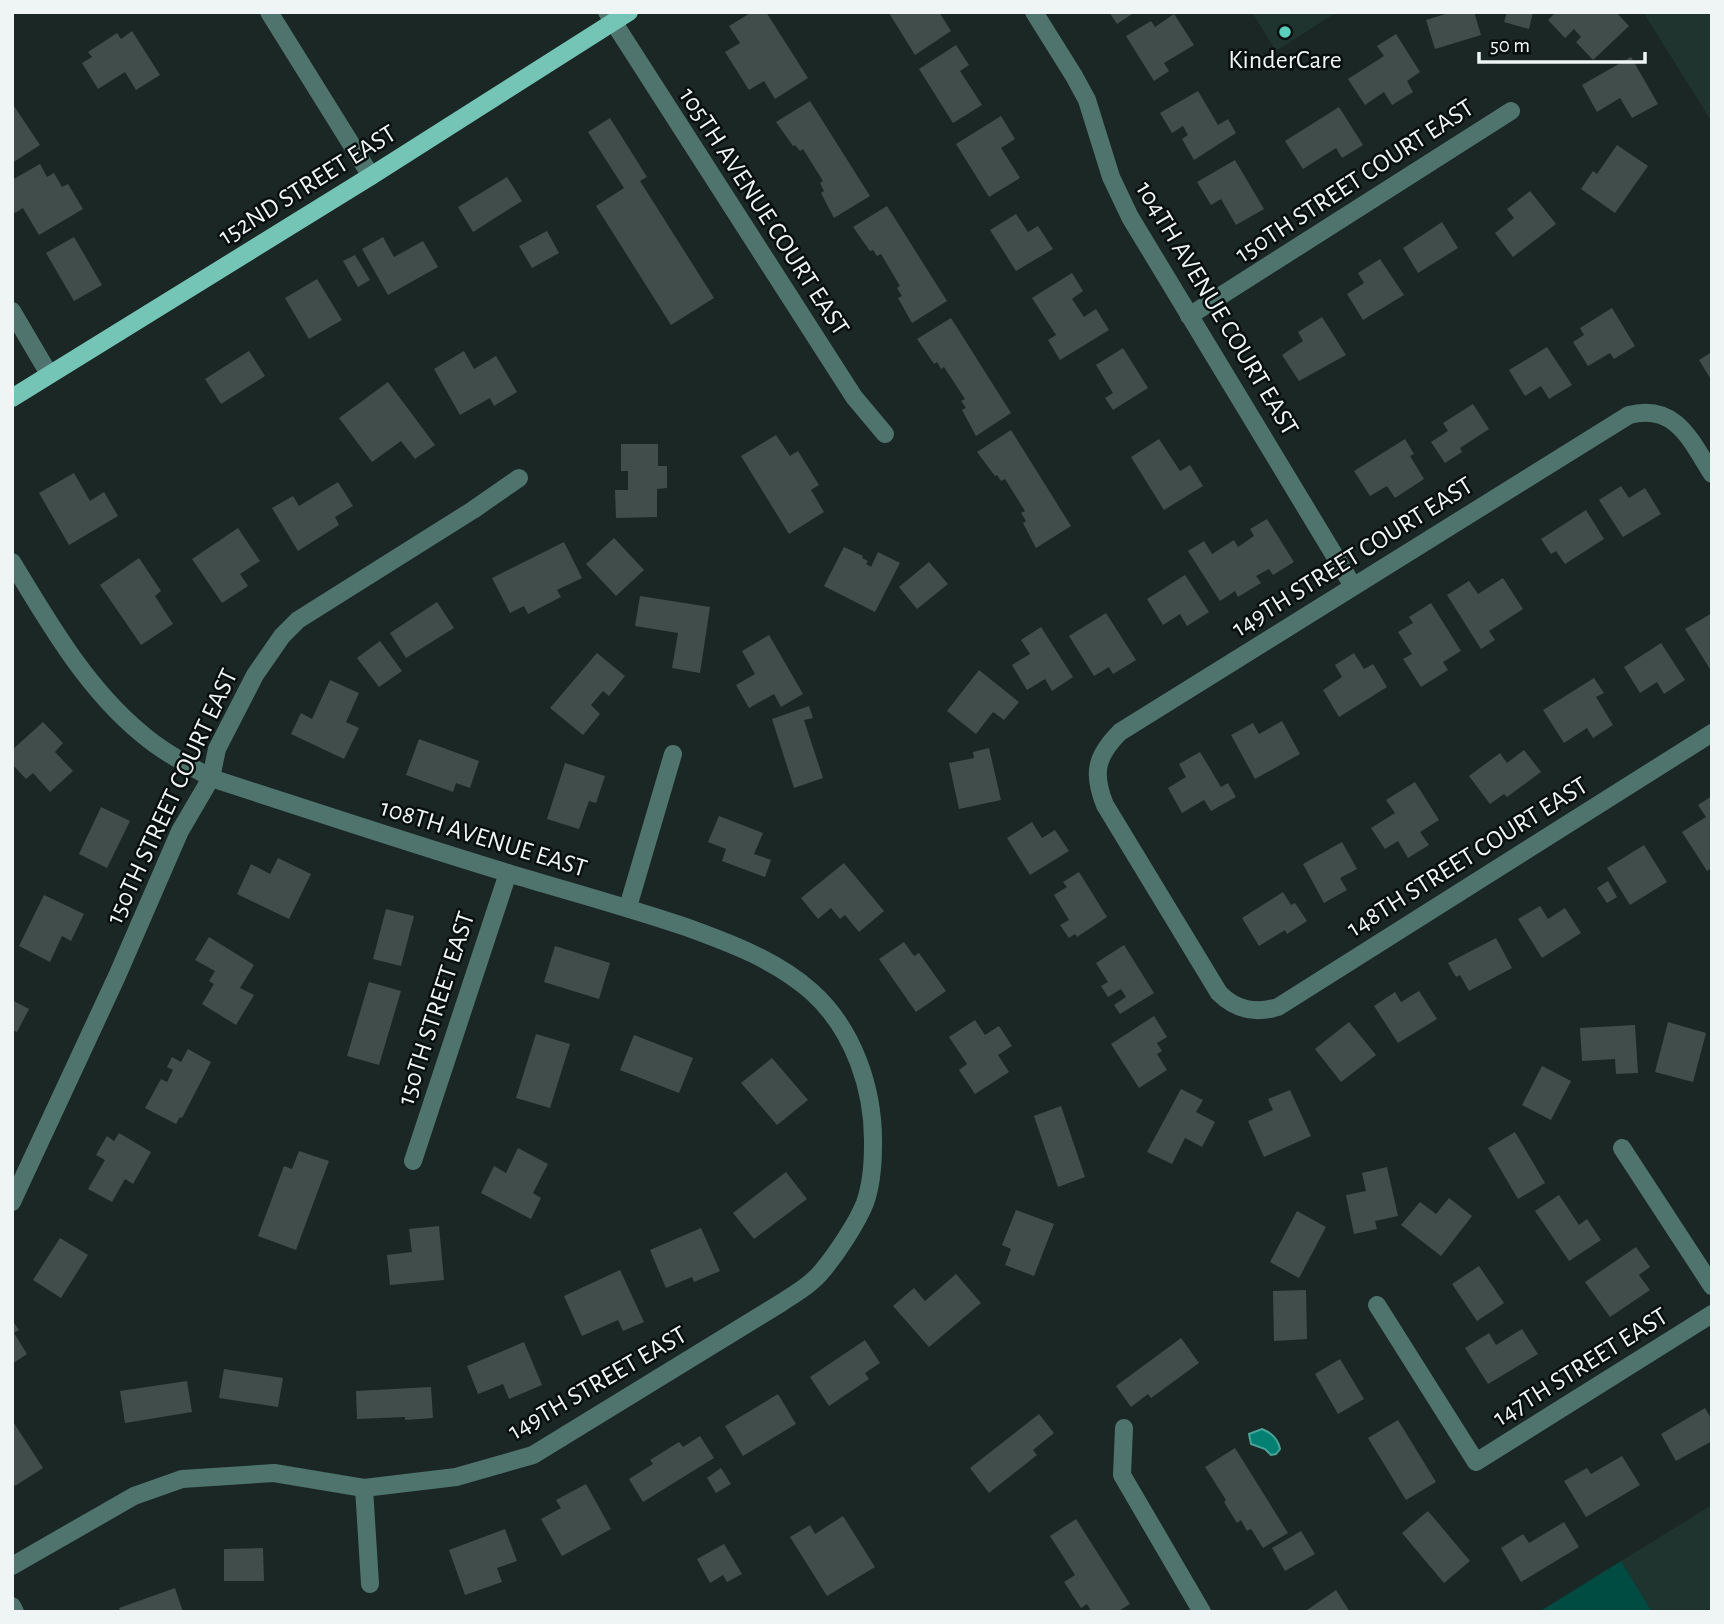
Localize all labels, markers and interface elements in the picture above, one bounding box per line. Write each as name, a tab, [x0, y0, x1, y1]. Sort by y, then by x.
scale bar	[1479, 21, 1645, 65]
marker: KinderCare	[1277, 24, 1293, 40]
text: 50 m	[1490, 35, 1530, 56]
place label: KinderCare	[1228, 47, 1342, 73]
street label: 105TH AVENUE COURT EAST	[674, 83, 854, 340]
street label: 150TH STREET COURT EAST	[1231, 94, 1479, 268]
street label: 152ND STREET EAST	[214, 120, 401, 250]
street label: 104TH AVENUE COURT EAST	[1131, 177, 1303, 440]
street label: 149TH STREET COURT EAST	[1228, 472, 1478, 642]
street label: 150TH STREET COURT EAST	[101, 665, 243, 928]
street label: 148TH STREET COURT EAST	[1342, 772, 1593, 942]
street label: 108TH AVENUE EAST	[377, 794, 590, 882]
street label: 150TH STREET EAST	[392, 908, 480, 1108]
street label: 147TH STREET EAST	[1489, 1303, 1673, 1431]
street label: 149TH STREET EAST	[504, 1321, 692, 1445]

